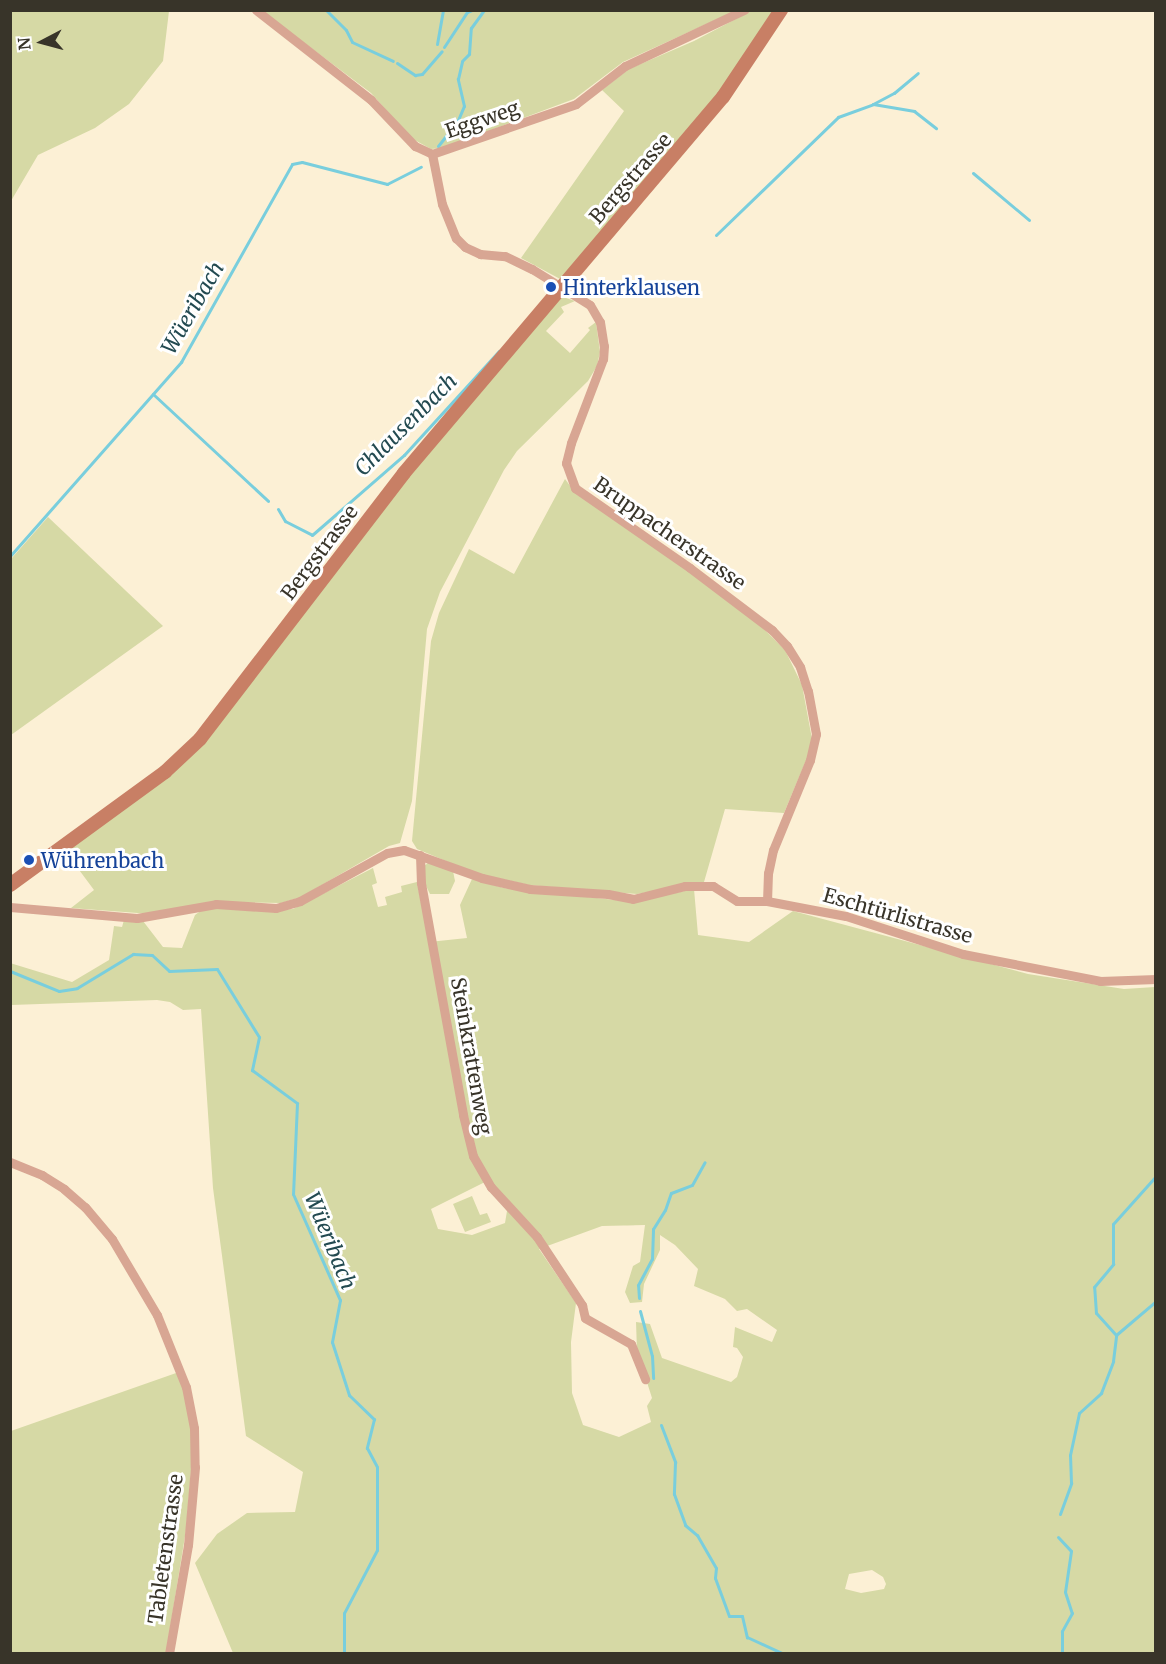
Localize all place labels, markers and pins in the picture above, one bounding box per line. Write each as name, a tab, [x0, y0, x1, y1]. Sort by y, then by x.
place label: Hinterklausen	[563, 275, 700, 299]
marker: Hinterklausen	[544, 280, 558, 294]
place label: Wührenbach	[41, 848, 164, 872]
marker: Wührenbach	[22, 853, 36, 867]

